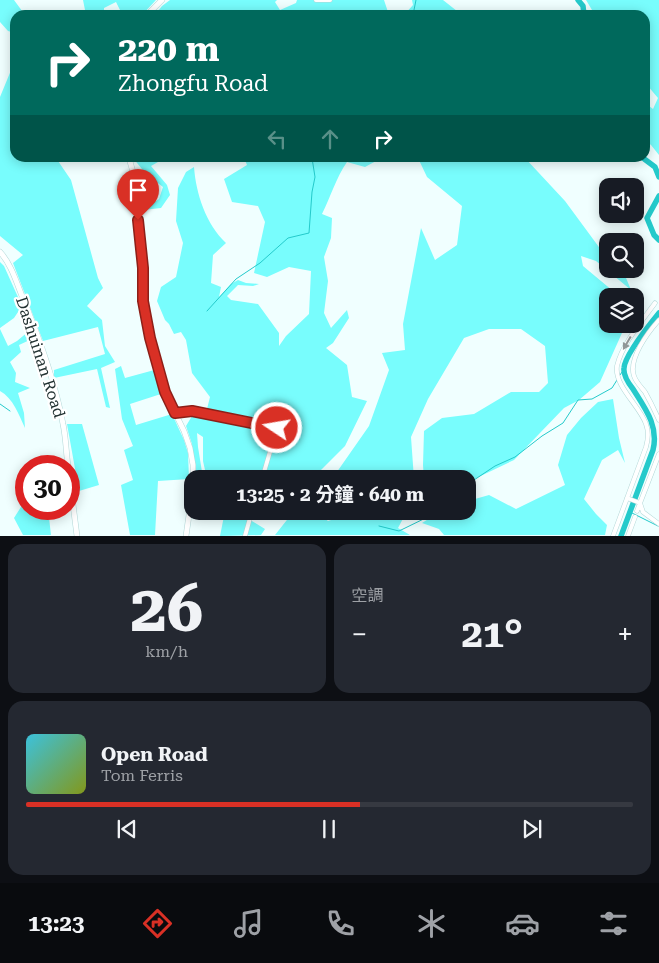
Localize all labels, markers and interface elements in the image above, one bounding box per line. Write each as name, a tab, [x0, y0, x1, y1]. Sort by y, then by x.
text: 220 m	[118, 29, 219, 70]
icon: right	[35, 30, 100, 95]
text: Zhongfu Road	[118, 71, 268, 96]
icon: left	[263, 125, 291, 153]
icon: ahead	[316, 125, 344, 153]
icon: right	[369, 125, 397, 153]
pin	[117, 169, 159, 220]
icon: arrive	[124, 176, 152, 204]
map controls	[599, 178, 644, 333]
button: sound	[599, 178, 644, 223]
button: search	[599, 233, 644, 278]
button: layers	[599, 288, 644, 333]
street label: Dashuinan Road	[12, 294, 69, 420]
one-way arrow	[623, 337, 632, 350]
position arrow	[250, 401, 302, 453]
speed limit sign: 30	[15, 455, 80, 520]
text: 13:25 · 2 分鐘 · 640 m	[236, 483, 424, 506]
text: 26	[130, 571, 203, 647]
text: 空調	[352, 586, 384, 605]
text: 21°	[462, 612, 523, 656]
text: −	[352, 618, 367, 651]
text: +	[617, 618, 633, 651]
text: km/h	[145, 642, 188, 661]
text: Open Road	[101, 743, 208, 766]
text: Tom Ferris	[101, 766, 183, 785]
icon: previous	[113, 815, 141, 843]
icon: pause	[315, 815, 343, 843]
icon: next	[518, 815, 546, 843]
icon: directions	[140, 906, 175, 941]
icon: music	[231, 906, 266, 941]
icon: phone	[323, 906, 358, 941]
icon: climate	[414, 906, 449, 941]
icon: car	[505, 906, 540, 941]
icon: filters	[596, 906, 631, 941]
text: 13:23	[28, 911, 84, 936]

